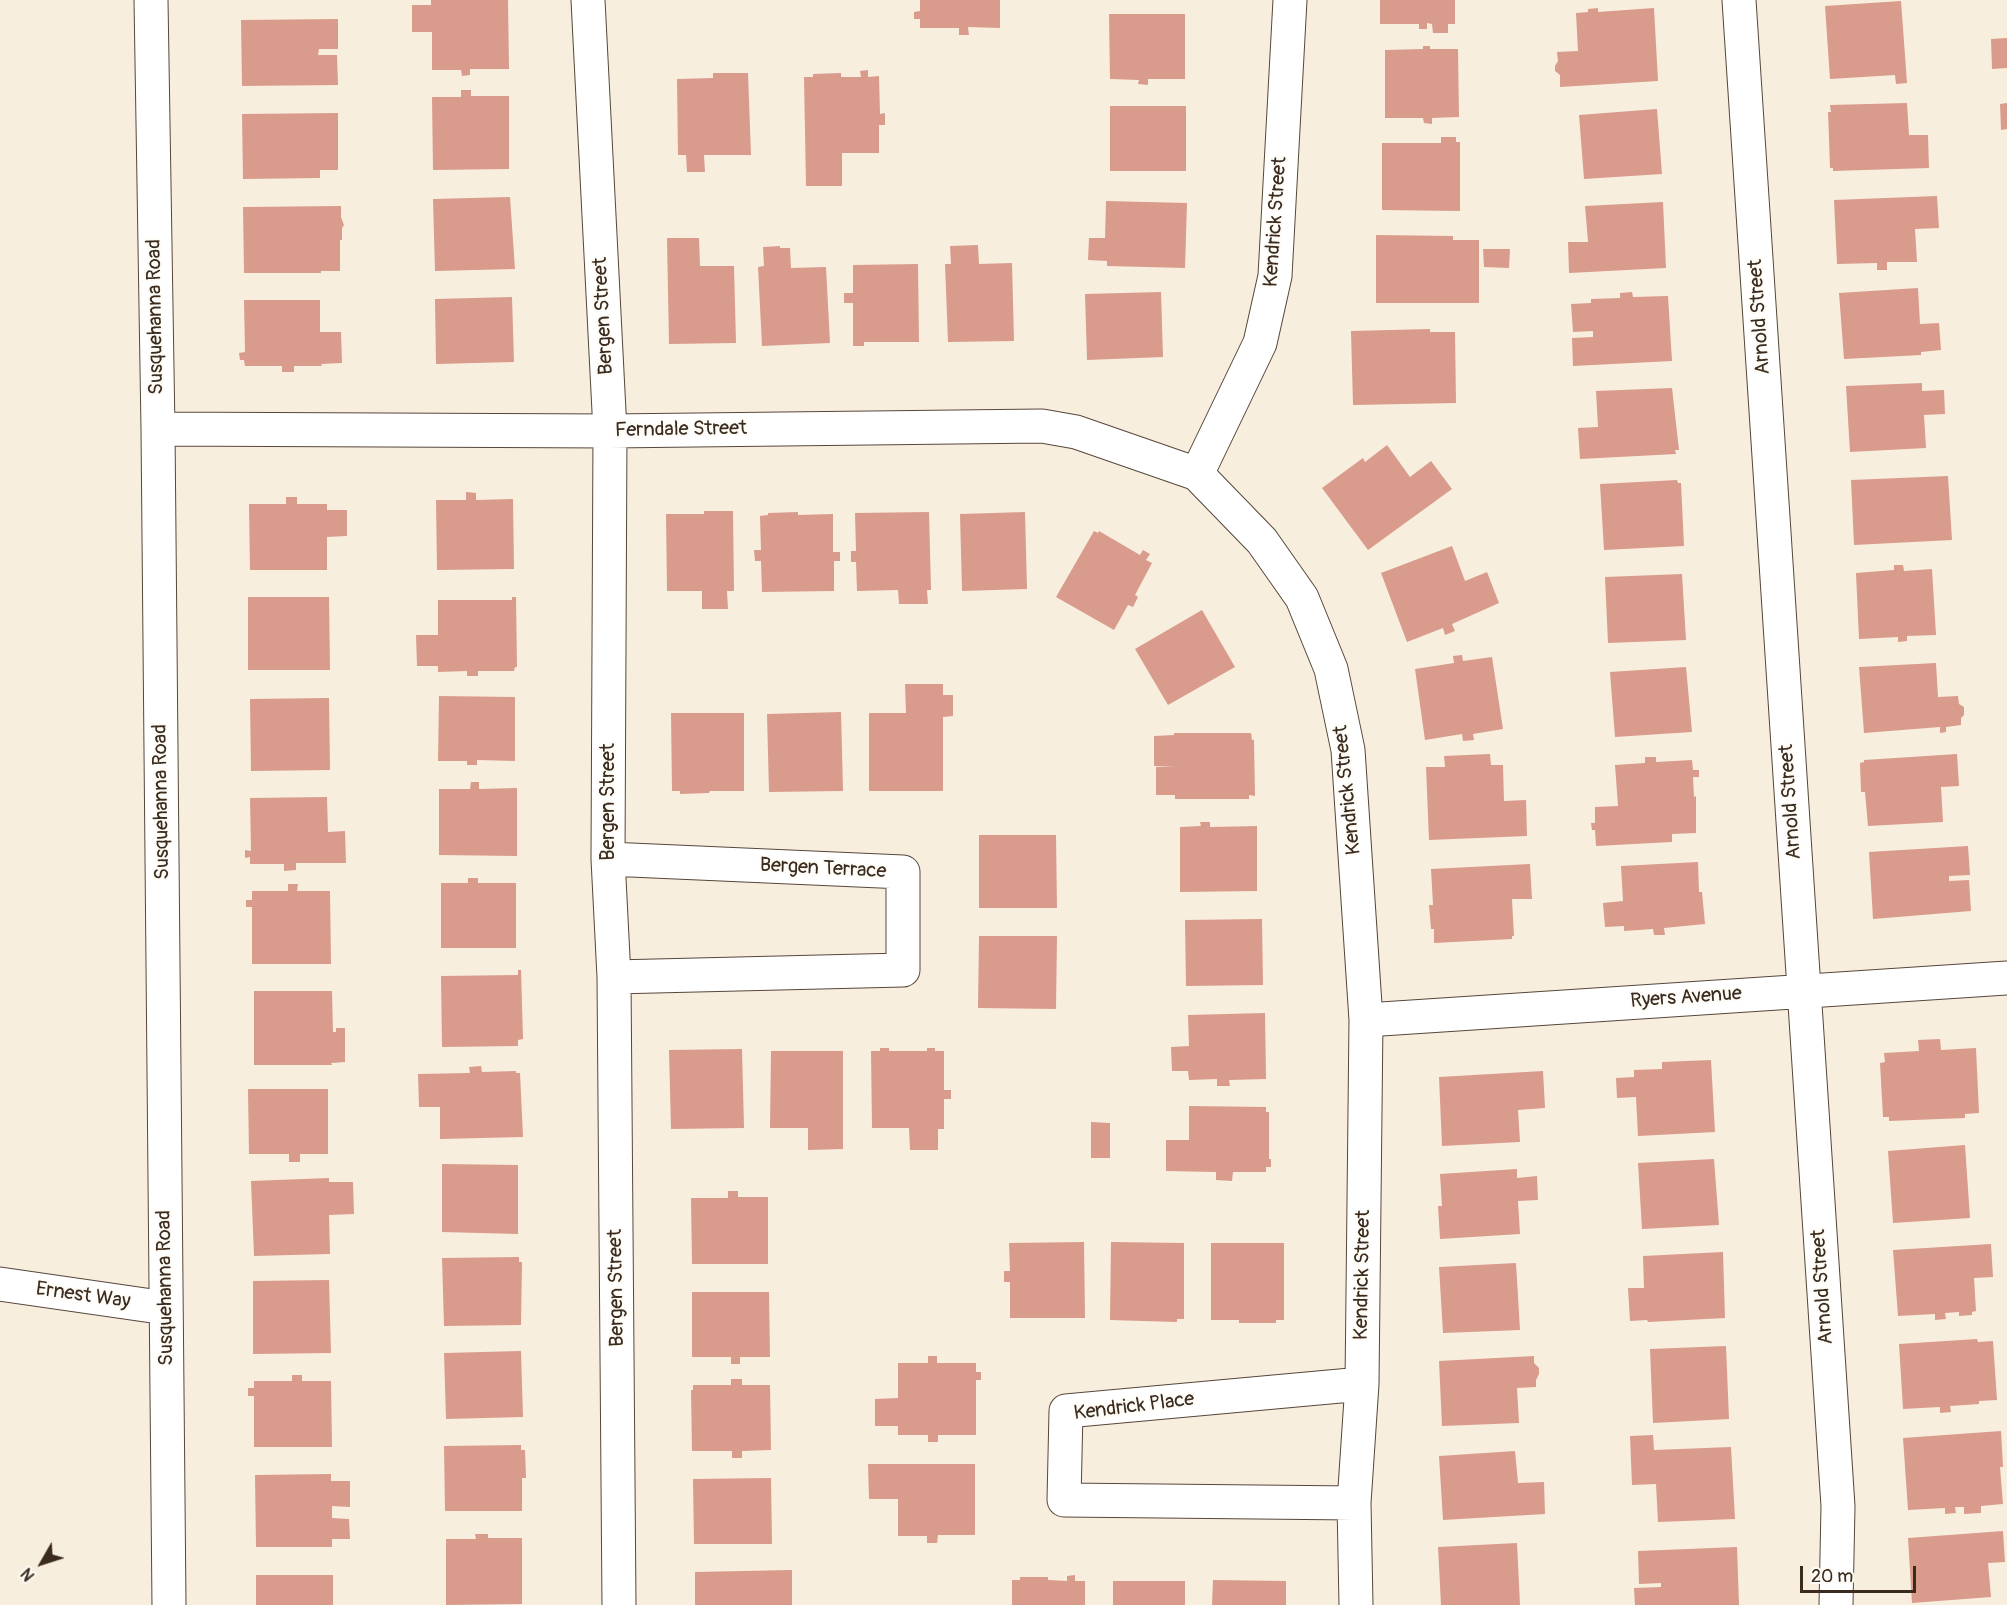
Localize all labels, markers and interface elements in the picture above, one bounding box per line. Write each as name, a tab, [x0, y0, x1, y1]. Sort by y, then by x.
street label: Kendrick Street	[1259, 156, 1293, 288]
street label: Susquehanna Road	[143, 239, 169, 395]
street label: Bergen Street	[589, 257, 619, 375]
street label: Arnold Street	[1744, 258, 1776, 376]
street label: Ferndale Street	[615, 417, 747, 443]
street label: Susquehanna Road	[149, 724, 175, 880]
street label: Kendrick Street	[1329, 724, 1367, 856]
street label: Bergen Street	[597, 743, 621, 861]
street label: Arnold Street	[1775, 743, 1807, 861]
street label: Bergen Terrace	[759, 854, 887, 884]
street label: Ryers Avenue	[1629, 982, 1743, 1014]
street label: Susquehanna Road	[153, 1210, 179, 1366]
street label: Kendrick Street	[1350, 1210, 1376, 1340]
street label: Arnold Street	[1807, 1228, 1839, 1346]
street label: Bergen Street	[604, 1229, 630, 1347]
street label: Ernest Way	[34, 1278, 132, 1314]
street label: Kendrick Place	[1072, 1388, 1196, 1426]
north arrow	[12, 1533, 72, 1593]
scale bar	[1803, 1554, 1918, 1592]
text: N	[17, 1564, 39, 1585]
text: 20 m	[1811, 1565, 1853, 1588]

